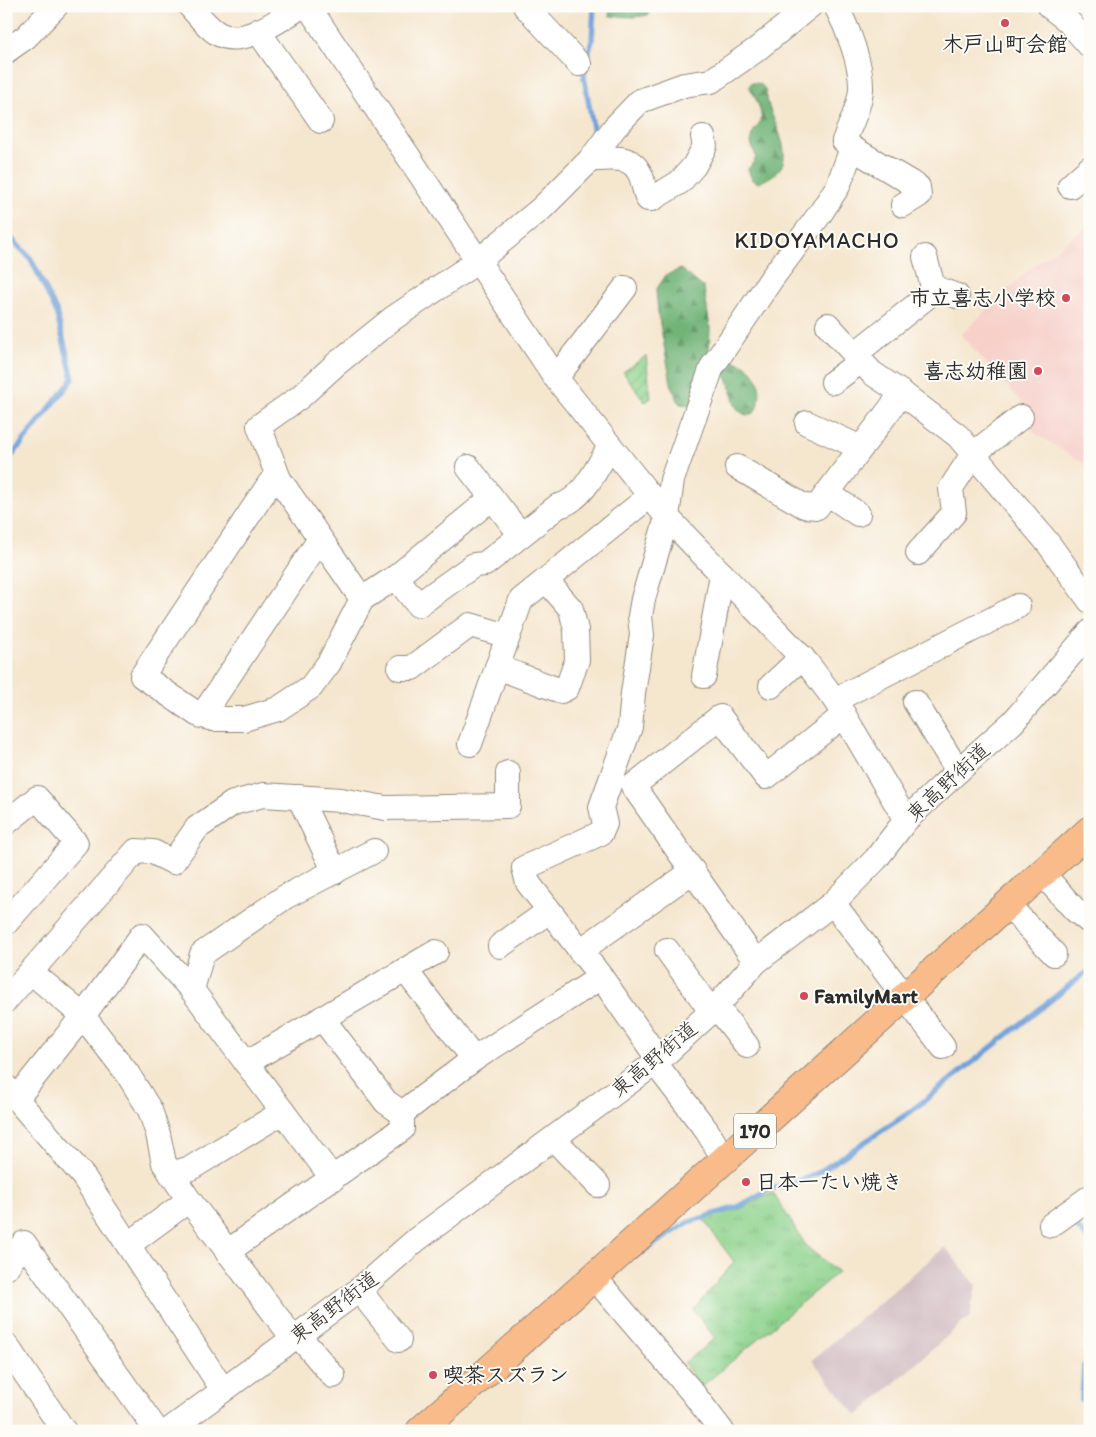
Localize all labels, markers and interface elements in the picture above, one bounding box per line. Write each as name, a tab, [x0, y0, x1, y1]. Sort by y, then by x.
marker: 木戸山町会館	[999, 17, 1011, 29]
place label: 木戸山町会館	[942, 31, 1068, 56]
district label: KIDOYAMACHO	[734, 227, 900, 254]
place label: 市立喜志小学校	[909, 285, 1056, 310]
marker: 市立喜志小学校	[1060, 292, 1072, 304]
place label: 喜志幼稚園	[923, 358, 1028, 383]
marker: 喜志幼稚園	[1032, 365, 1044, 377]
street label: 東高野街道	[901, 737, 995, 827]
place label: FamilyMart	[814, 983, 918, 1009]
marker: FamilyMart	[798, 990, 810, 1002]
street label: 東高野街道	[605, 1015, 702, 1102]
road number: 170	[734, 1114, 776, 1148]
place label: 日本一たい焼き	[756, 1169, 903, 1194]
marker: 日本一たい焼き	[740, 1176, 752, 1188]
street label: 東高野街道	[284, 1265, 383, 1348]
place label: 喫茶スズラン	[443, 1362, 569, 1387]
marker: 喫茶スズラン	[427, 1369, 439, 1381]

